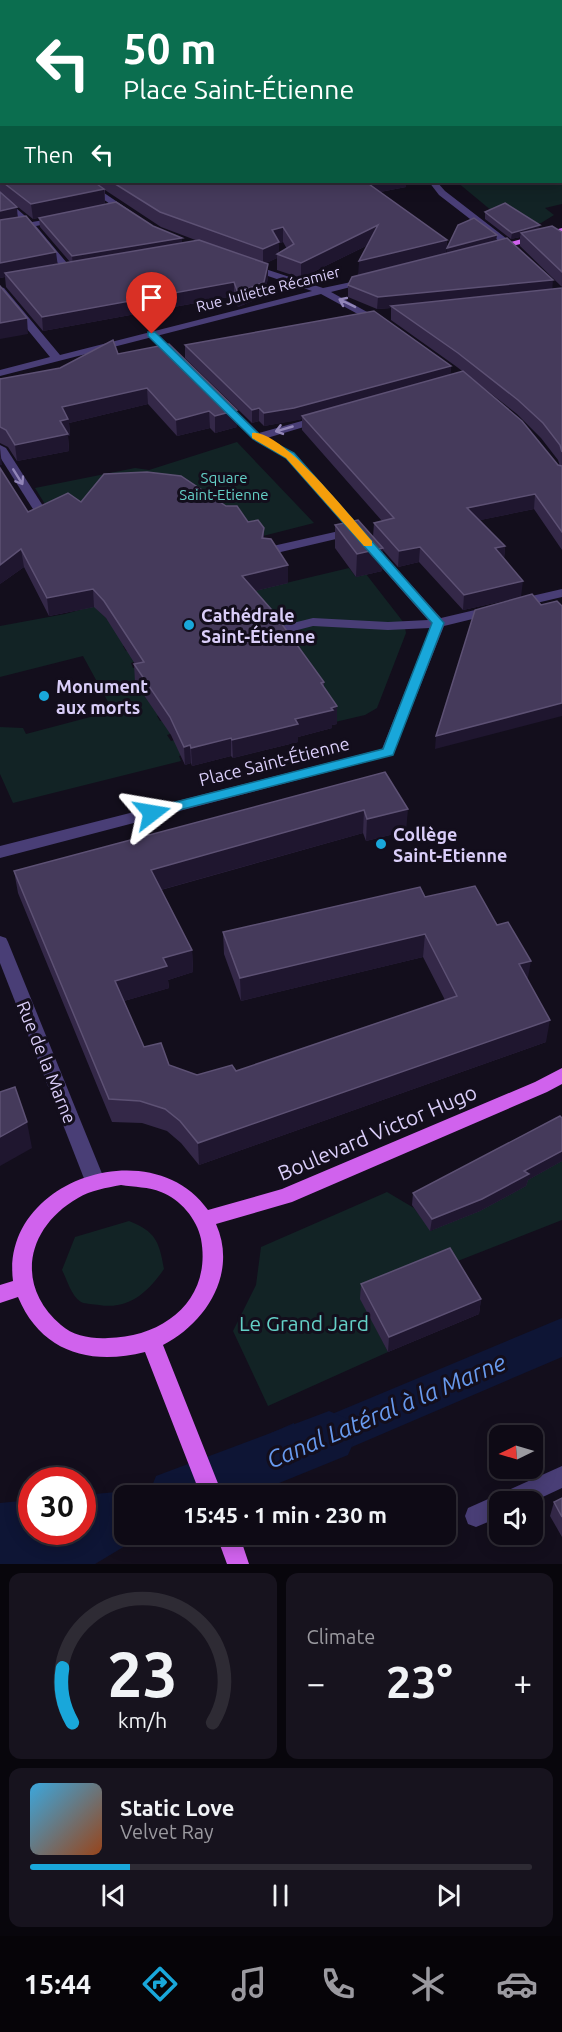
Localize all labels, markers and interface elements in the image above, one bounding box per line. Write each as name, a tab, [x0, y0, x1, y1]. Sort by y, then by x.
icon: left	[24, 24, 102, 102]
text: 50 m	[123, 25, 217, 72]
text: Place Saint-Étienne	[123, 74, 354, 104]
icon: left	[86, 138, 119, 171]
text: Then	[24, 142, 74, 167]
street label: Rue Juliette Récamier	[194, 263, 342, 315]
pin	[126, 272, 177, 334]
icon: arrive	[135, 281, 168, 314]
one-way arrow	[339, 297, 357, 309]
one-way arrow	[275, 424, 294, 435]
one-way arrow	[12, 469, 25, 486]
park label: Square Saint-Etienne	[179, 469, 269, 503]
place label: Cathédrale Saint-Étienne	[201, 605, 315, 646]
marker: Cathédrale Saint-Étienne	[182, 618, 196, 632]
place label: Monument aux morts	[56, 676, 148, 717]
marker: Monument aux morts	[37, 689, 51, 703]
street label: Place Saint-Étienne	[196, 732, 351, 789]
position arrow	[120, 781, 184, 845]
place label: Collège Saint-Etienne	[393, 824, 507, 865]
marker: Collège Saint-Etienne	[374, 837, 388, 851]
street label: Rue de la Marne	[13, 998, 81, 1126]
street label: Boulevard Victor Hugo	[274, 1079, 480, 1185]
park label: Le Grand Jard	[239, 1311, 369, 1335]
water label: Canal Latéral à la Marne	[262, 1348, 510, 1474]
north arrow	[489, 1425, 543, 1479]
map controls	[489, 1425, 543, 1545]
speed limit sign: 30	[18, 1467, 96, 1545]
button: sound	[489, 1491, 543, 1545]
text: 15:45 · 1 min · 230 m	[183, 1502, 387, 1527]
text: Climate	[307, 1625, 375, 1648]
text: 23	[108, 1639, 178, 1709]
text: 23°	[386, 1656, 453, 1707]
text: −	[307, 1664, 325, 1701]
text: +	[513, 1664, 532, 1701]
text: km/h	[118, 1708, 167, 1732]
text: Static Love	[120, 1795, 235, 1820]
text: Velvet Ray	[120, 1820, 214, 1843]
icon: previous	[97, 1879, 130, 1912]
icon: pause	[264, 1879, 297, 1912]
icon: next	[432, 1879, 465, 1912]
icon: directions	[139, 1963, 181, 2005]
icon: music	[228, 1963, 270, 2005]
icon: phone	[317, 1963, 359, 2005]
icon: climate	[407, 1963, 449, 2005]
icon: car	[496, 1963, 538, 2005]
text: 15:44	[24, 1969, 91, 1999]

